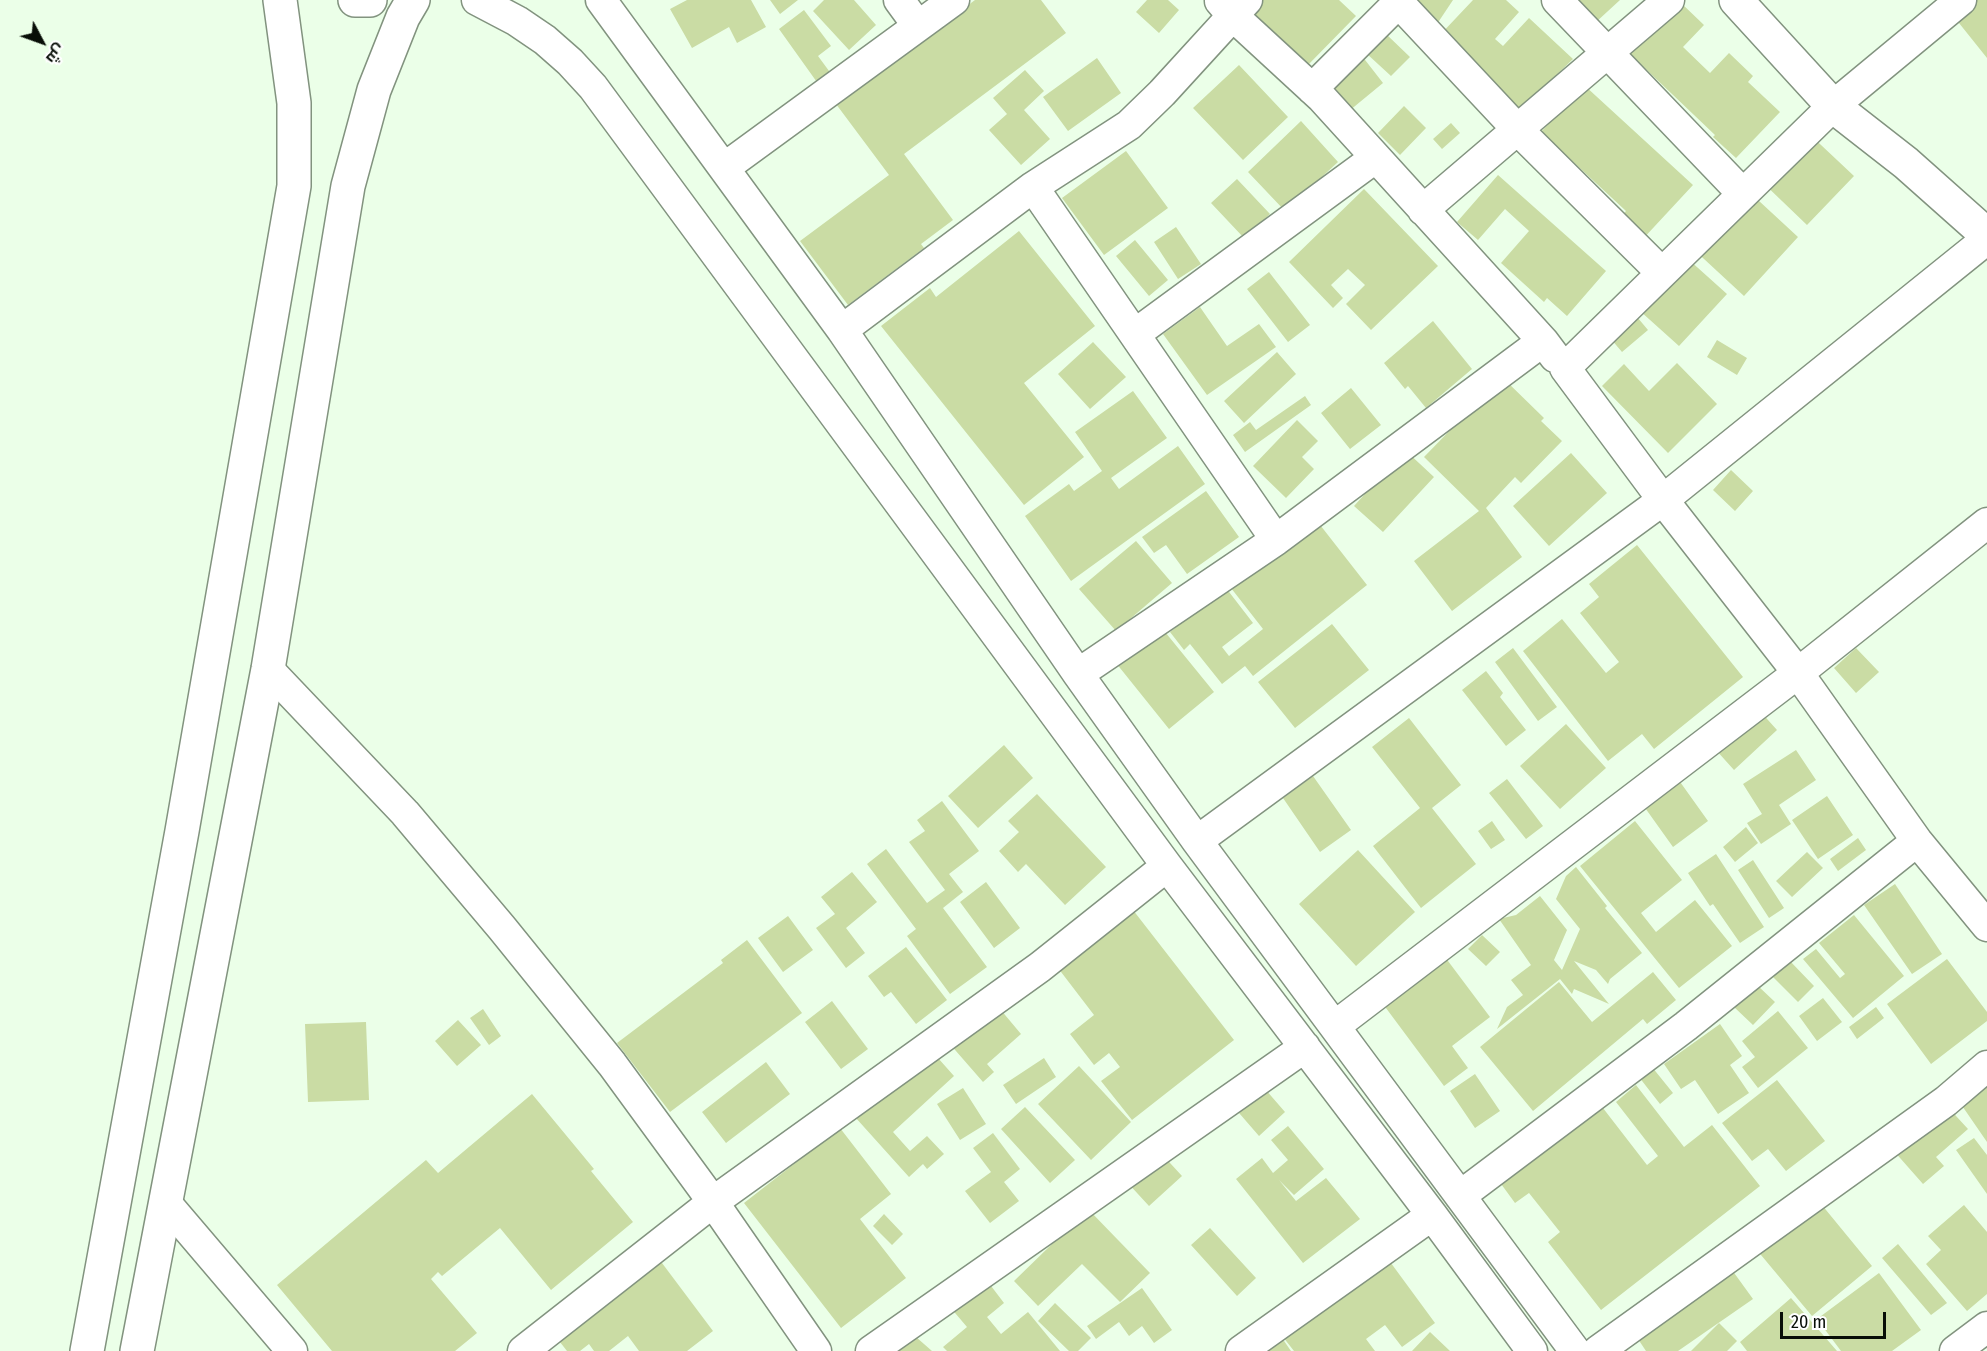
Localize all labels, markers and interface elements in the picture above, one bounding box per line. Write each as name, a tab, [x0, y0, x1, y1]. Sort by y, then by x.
north arrow	[12, 12, 72, 72]
text: ش	[42, 40, 70, 68]
scale bar	[1783, 1300, 1890, 1338]
text: 20 m	[1791, 1311, 1826, 1333]

